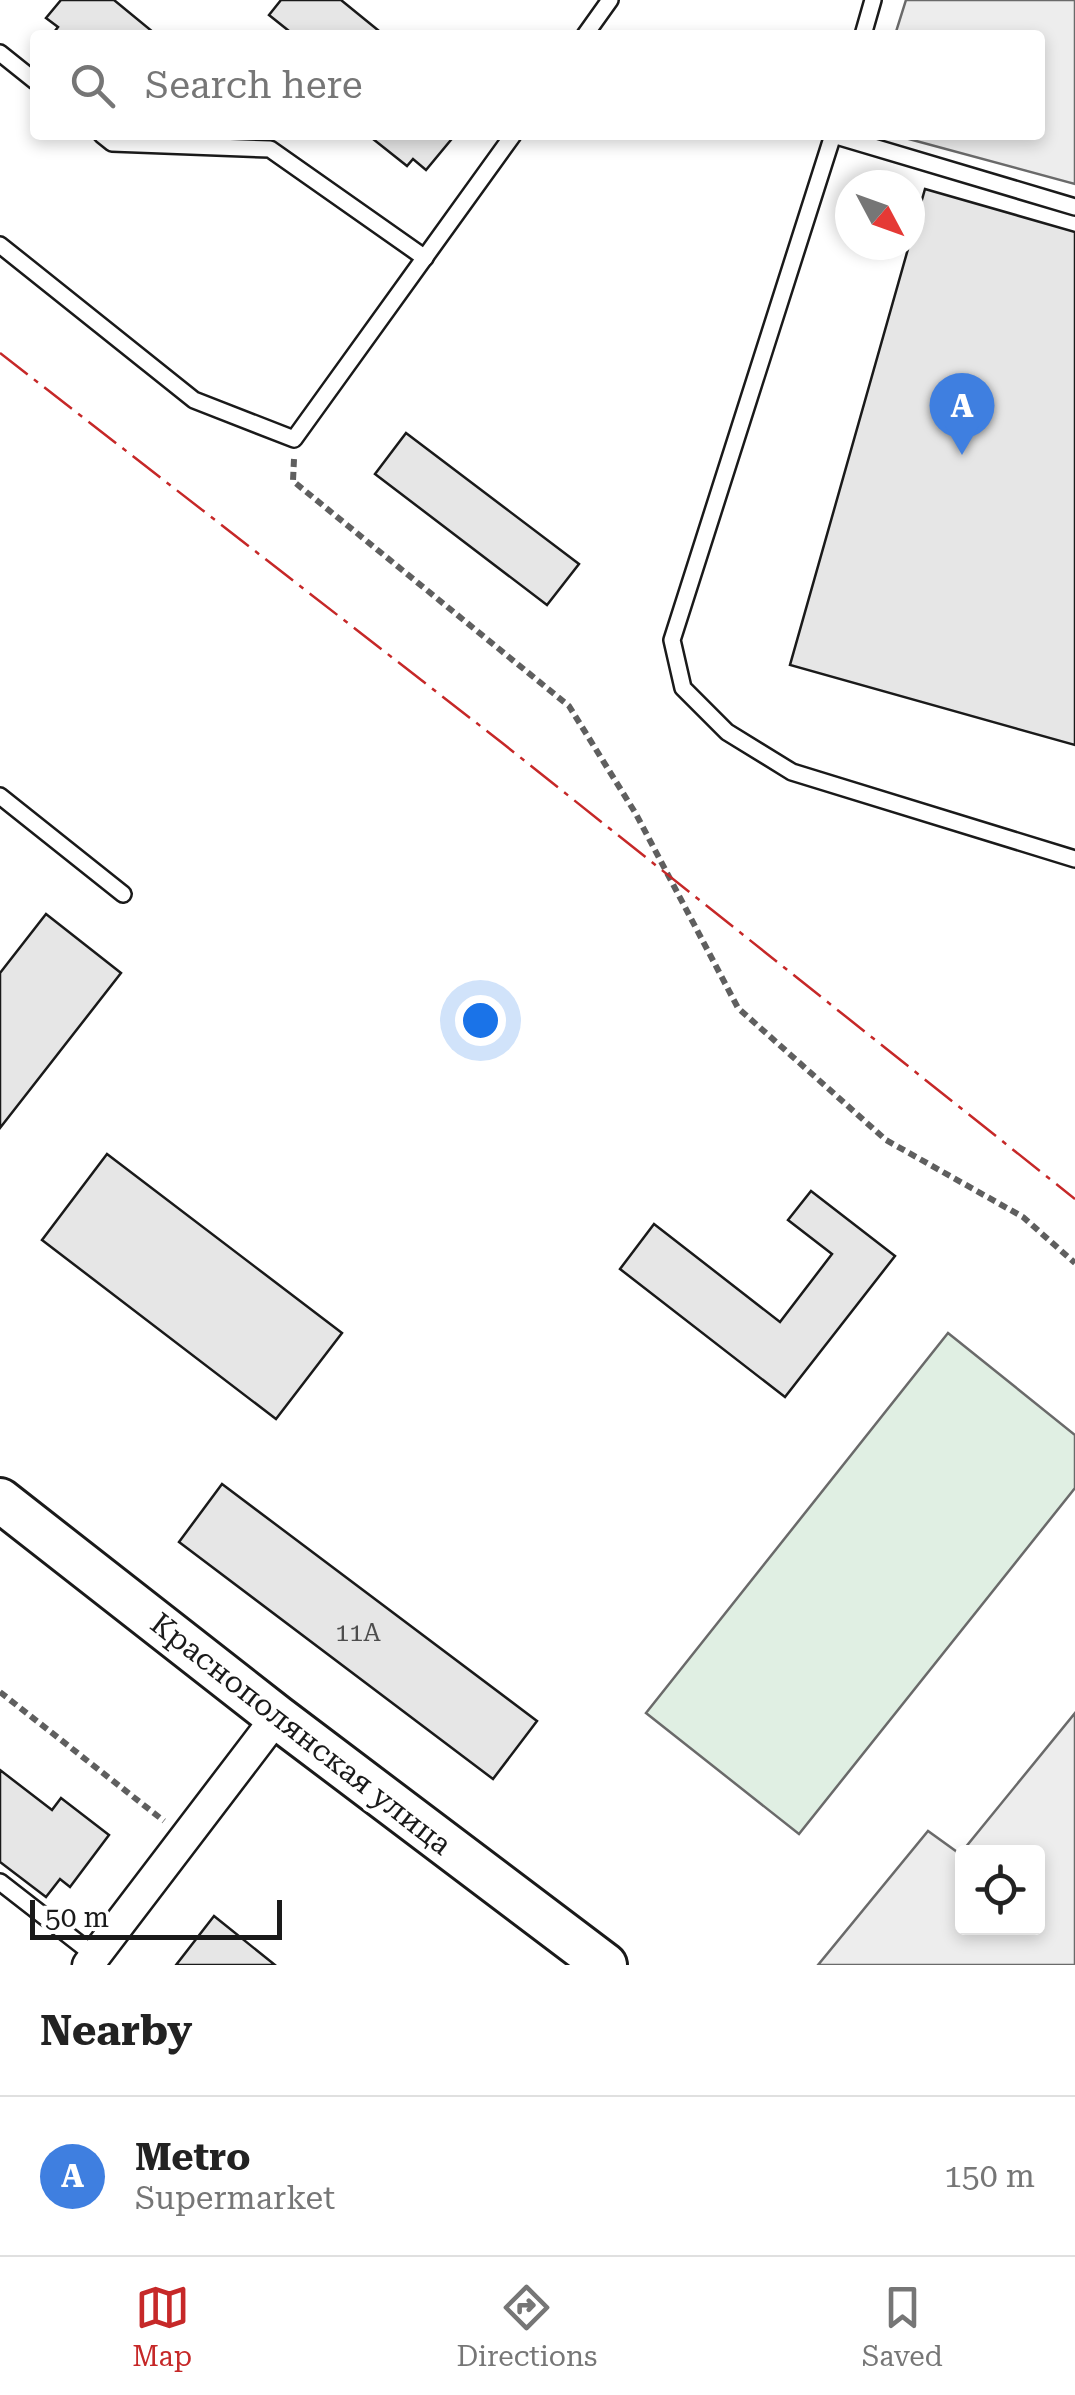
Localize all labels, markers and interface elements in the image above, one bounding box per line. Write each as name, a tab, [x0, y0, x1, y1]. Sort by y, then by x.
search box	[30, 30, 1045, 140]
icon: search	[65, 58, 120, 113]
text: Search here	[145, 63, 363, 107]
north arrow	[835, 170, 925, 260]
pin: A	[930, 372, 994, 455]
your location	[455, 995, 506, 1046]
street label: Краснополянская улица	[144, 1605, 459, 1862]
house number: 11А	[335, 1618, 381, 1647]
map controls	[955, 1845, 1045, 1935]
button: locate	[955, 1845, 1045, 1935]
scale bar	[30, 1895, 282, 1940]
text: 50 m	[45, 1901, 109, 1934]
text: Nearby	[40, 2006, 192, 2055]
text: Metro	[135, 2135, 251, 2179]
text: A	[61, 2157, 84, 2195]
text: 150 m	[944, 2157, 1035, 2195]
text: Supermarket	[135, 2179, 335, 2217]
tab: Map	[132, 2280, 192, 2373]
tab: Directions	[456, 2280, 597, 2373]
tab: Saved	[862, 2280, 943, 2373]

